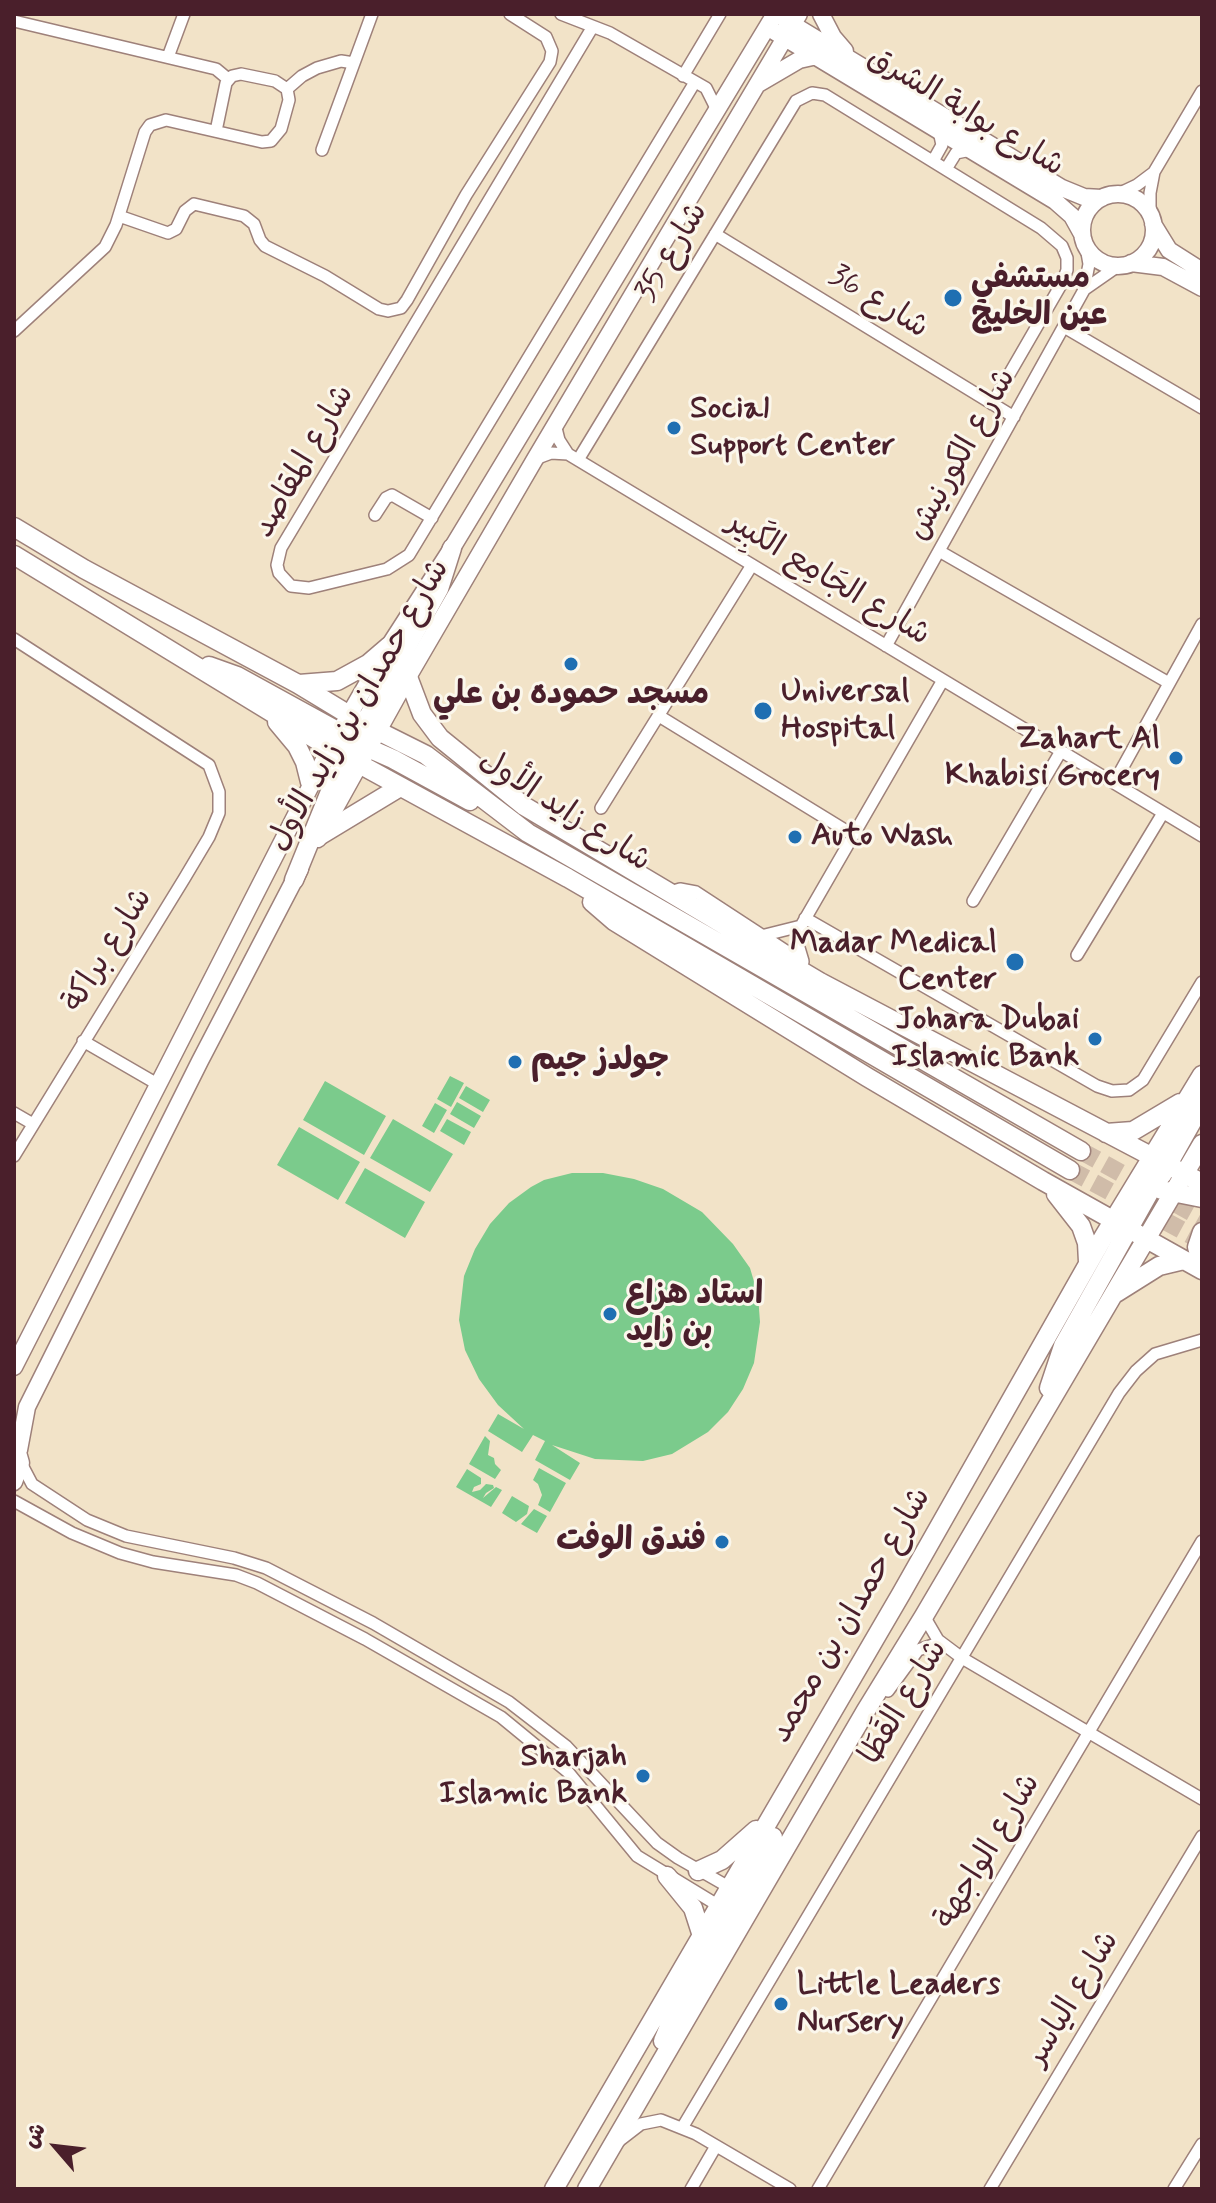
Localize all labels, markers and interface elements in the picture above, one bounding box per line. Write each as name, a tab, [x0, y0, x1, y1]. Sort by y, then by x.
street label: شارع بوابة الشرق	[860, 39, 1070, 187]
street label: شارع 35	[628, 196, 718, 310]
street label: شارع 36	[821, 258, 935, 348]
place label: مستشفي عين الخليج	[971, 261, 1107, 336]
marker: مستشفي عين الخليج	[942, 287, 964, 309]
street label: شارع الكورنيش	[900, 362, 1026, 548]
street label: شارع المقاصد	[246, 379, 364, 545]
place label: Social Support Center	[690, 391, 895, 466]
marker: Social Support Center	[665, 419, 683, 437]
street label: شارع الجَامِع الكَبِير	[720, 504, 936, 656]
street label: شارع حمدان بن زايد الأول	[261, 553, 459, 859]
marker: مسجد حموده بن علي	[562, 655, 580, 673]
place label: Universal Hospital	[781, 674, 909, 749]
place label: مسجد حموده بن علي	[433, 677, 709, 715]
marker: Universal Hospital	[752, 700, 774, 722]
place label: Zahart Al Khabisi Grocery	[945, 721, 1160, 796]
street label: شارع زايد الأول	[471, 742, 657, 882]
marker: Zahart Al Khabisi Grocery	[1167, 749, 1185, 767]
place label: Auto Wash	[811, 818, 953, 856]
marker: Auto Wash	[786, 828, 804, 846]
street label: شارع براكة	[56, 882, 162, 1020]
place label: Madar Medical Center	[790, 925, 997, 1000]
marker: Madar Medical Center	[1004, 951, 1026, 973]
place label: Johara Dubai Islamic Bank	[891, 1002, 1079, 1077]
marker: Johara Dubai Islamic Bank	[1086, 1030, 1104, 1048]
place label: جولدز جيم	[531, 1043, 669, 1081]
marker: جولدز جيم	[506, 1053, 524, 1071]
place label: استاد هزاع بن زايد	[626, 1277, 763, 1352]
marker: استاد هزاع بن زايد	[601, 1305, 619, 1323]
street label: شارع حمدان بن محمد	[763, 1481, 941, 1751]
place label: فندق الوفت	[556, 1523, 706, 1561]
marker: فندق الوفت	[713, 1533, 731, 1551]
street label: شارع القَطَا	[853, 1634, 957, 1772]
place label: Sharjah Islamic Bank	[439, 1739, 627, 1814]
marker: Sharjah Islamic Bank	[634, 1767, 652, 1785]
street label: شارع الواجهة	[928, 1767, 1050, 1937]
street label: شارع الياسر	[1019, 1925, 1129, 2073]
place label: Little Leaders Nursery	[797, 1967, 1000, 2042]
marker: Little Leaders Nursery	[772, 1995, 790, 2013]
north arrow	[16, 2107, 96, 2187]
text: ش	[17, 2118, 53, 2153]

